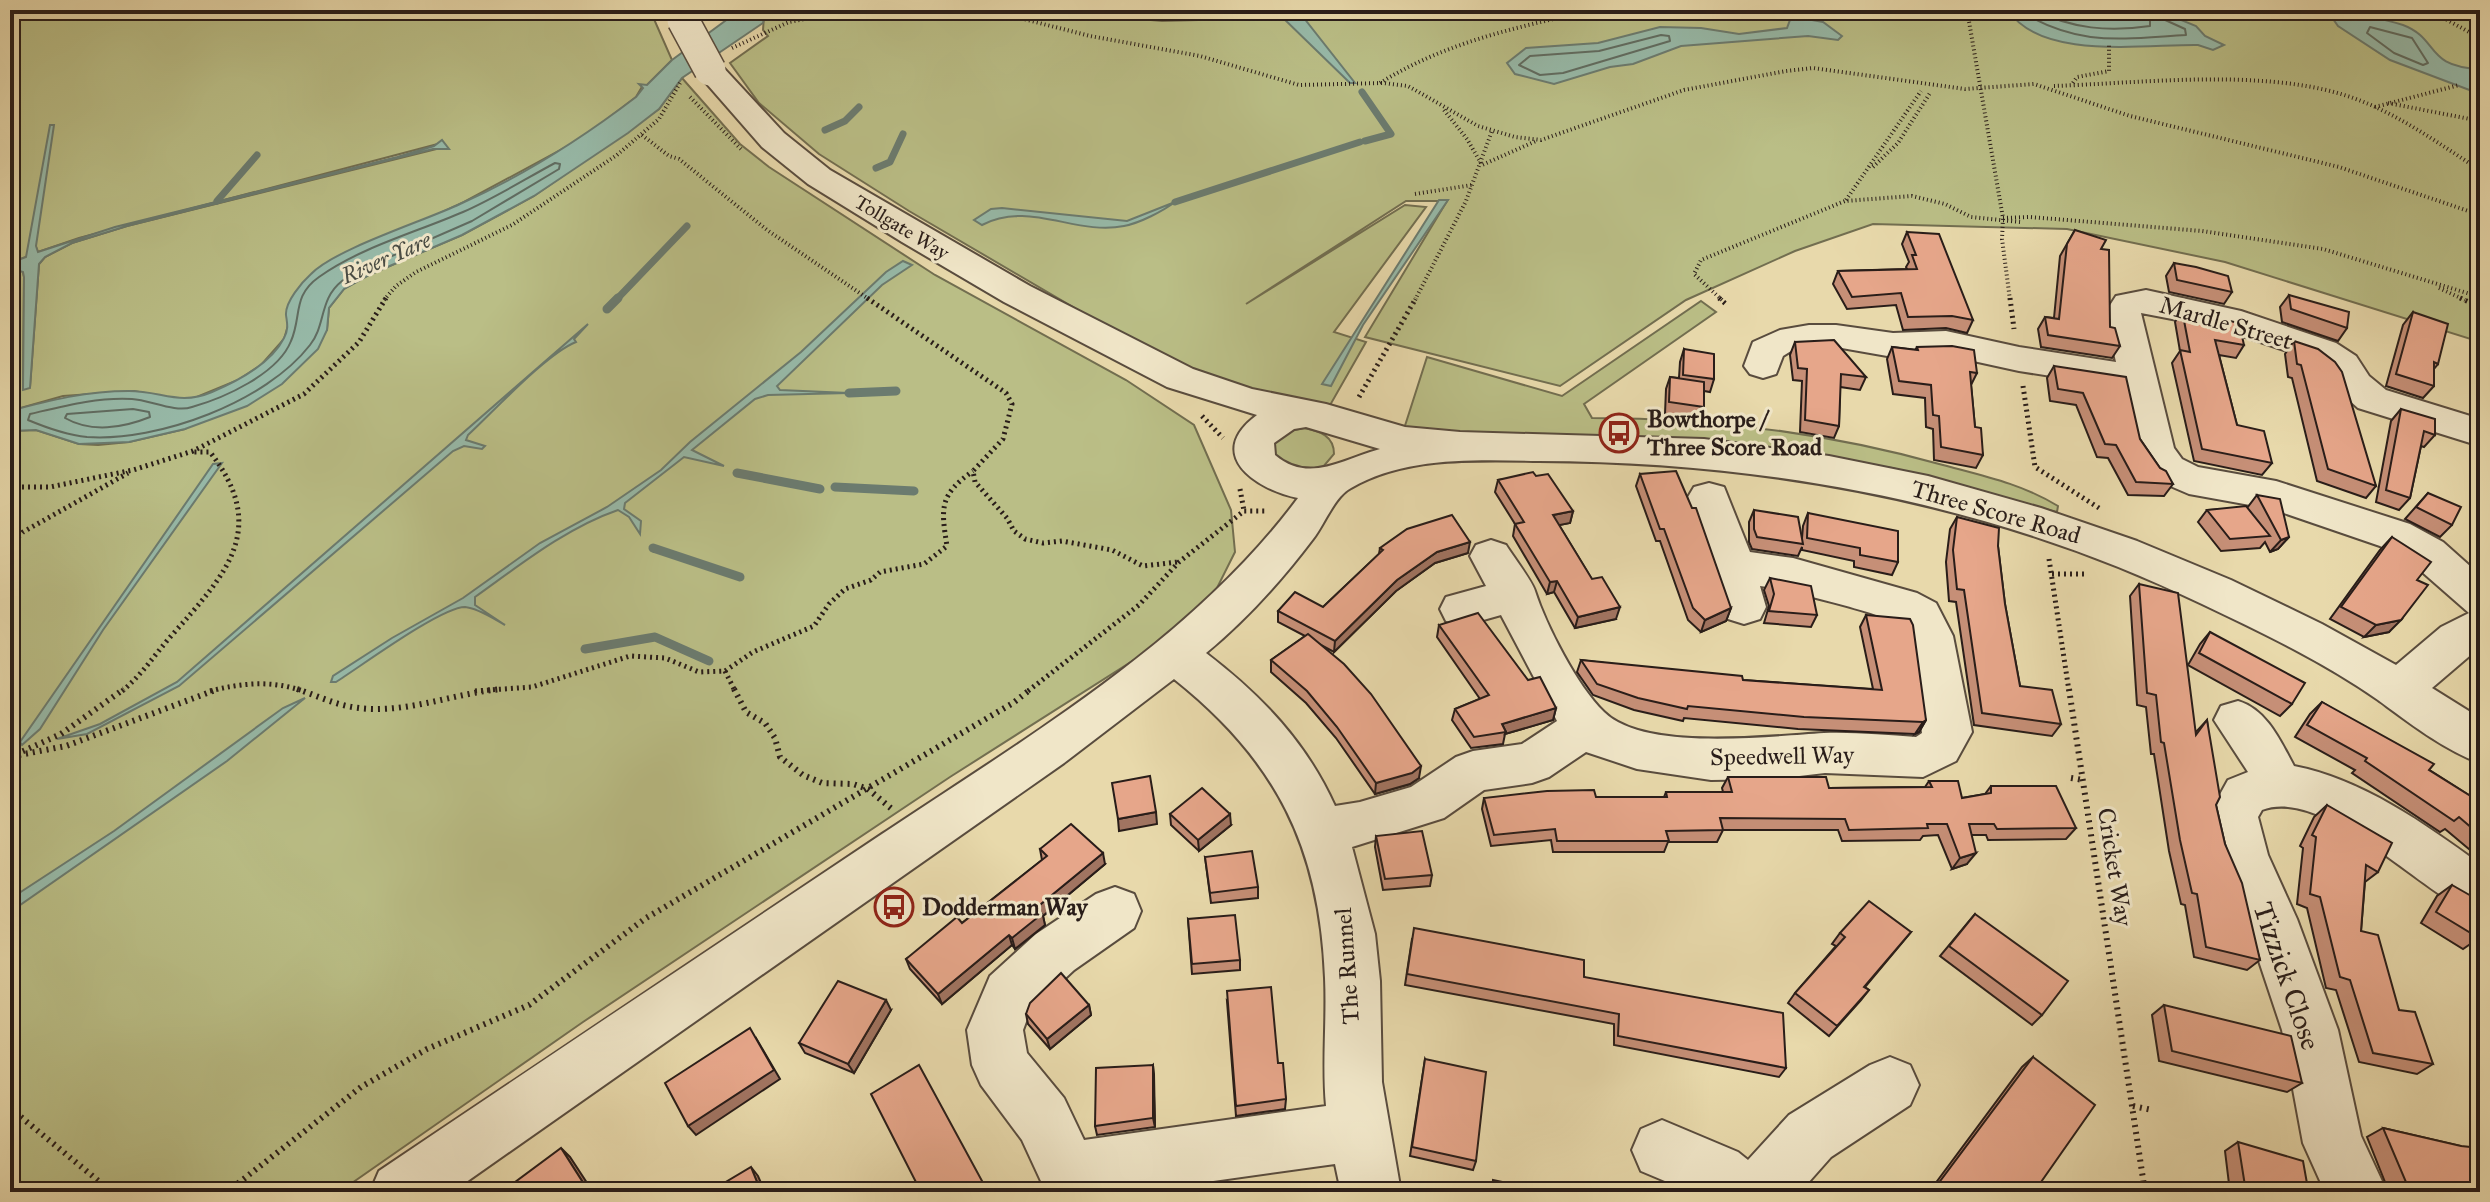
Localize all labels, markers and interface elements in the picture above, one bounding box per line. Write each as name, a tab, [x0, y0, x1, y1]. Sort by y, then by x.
street label: Tollgate Way	[850, 189, 954, 266]
water label: River Yare	[336, 226, 436, 290]
street label: Mardle Street	[2156, 290, 2296, 356]
place label: Bowthorpe / Three Score Road	[1646, 404, 1823, 462]
bus stop icon: Bowthorpe / Three Score Road	[1598, 412, 1640, 454]
street label: Three Score Road	[1908, 473, 2084, 551]
street label: Speedwell Way	[1710, 740, 1855, 772]
street label: Cricket Way	[2091, 806, 2139, 929]
bus stop icon: Dodderman Way	[873, 886, 915, 928]
place label: Dodderman Way	[922, 892, 1089, 922]
street label: Tizzick Close	[2245, 898, 2329, 1054]
street label: The Runnel	[1328, 906, 1366, 1025]

